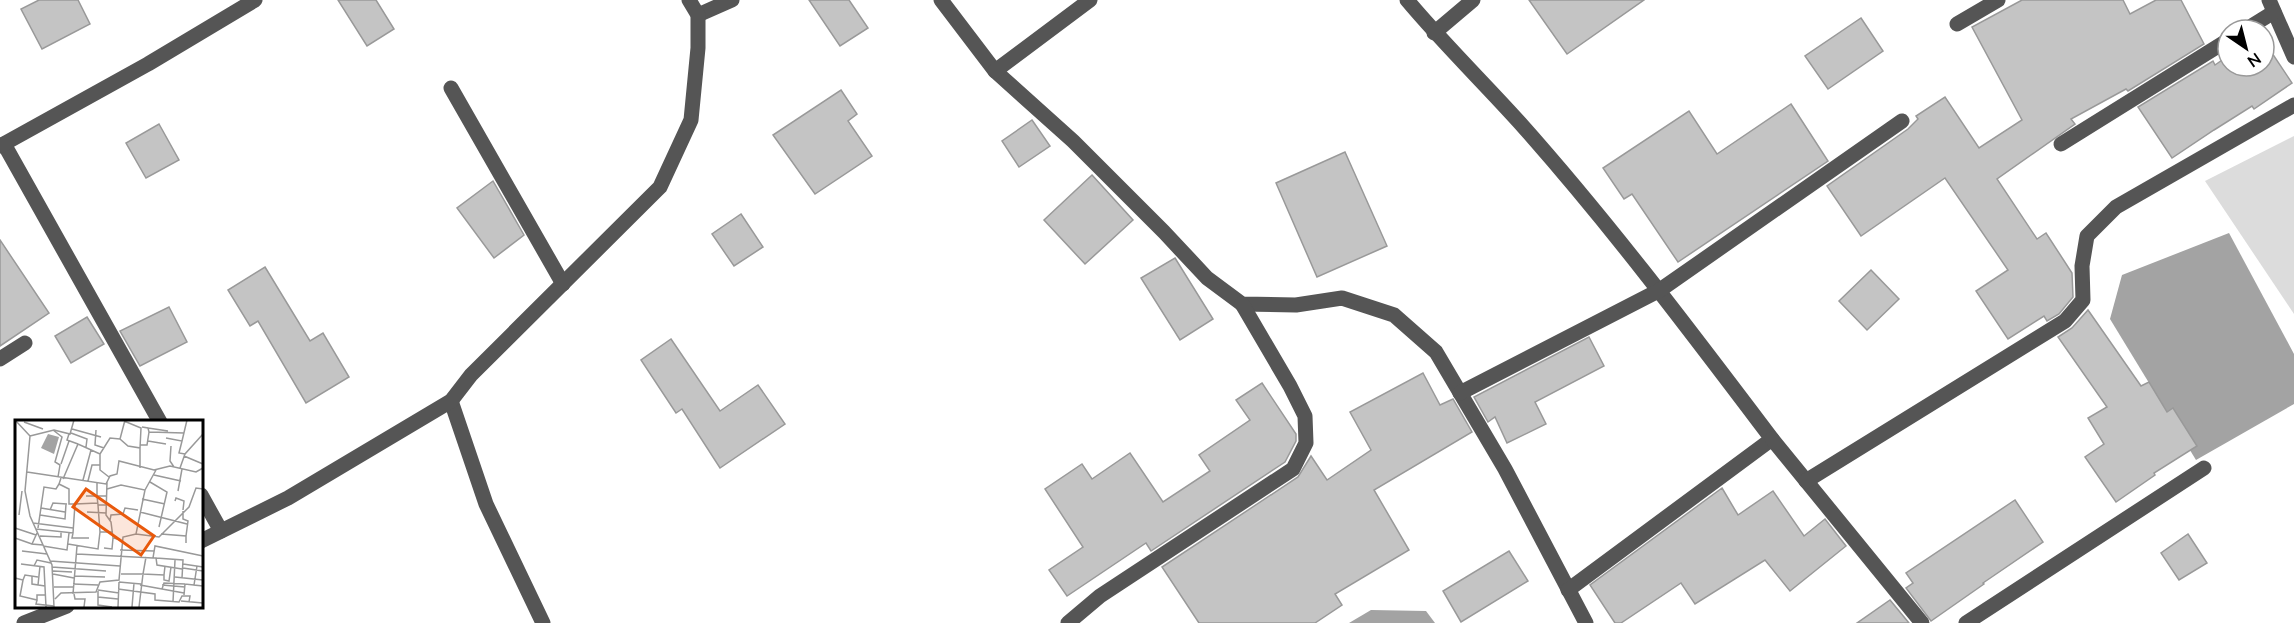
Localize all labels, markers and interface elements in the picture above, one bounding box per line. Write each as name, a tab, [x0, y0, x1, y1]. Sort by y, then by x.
north arrow	[2216, 18, 2276, 78]
text: N	[2244, 49, 2265, 72]
inset map	[15, 420, 202, 608]

